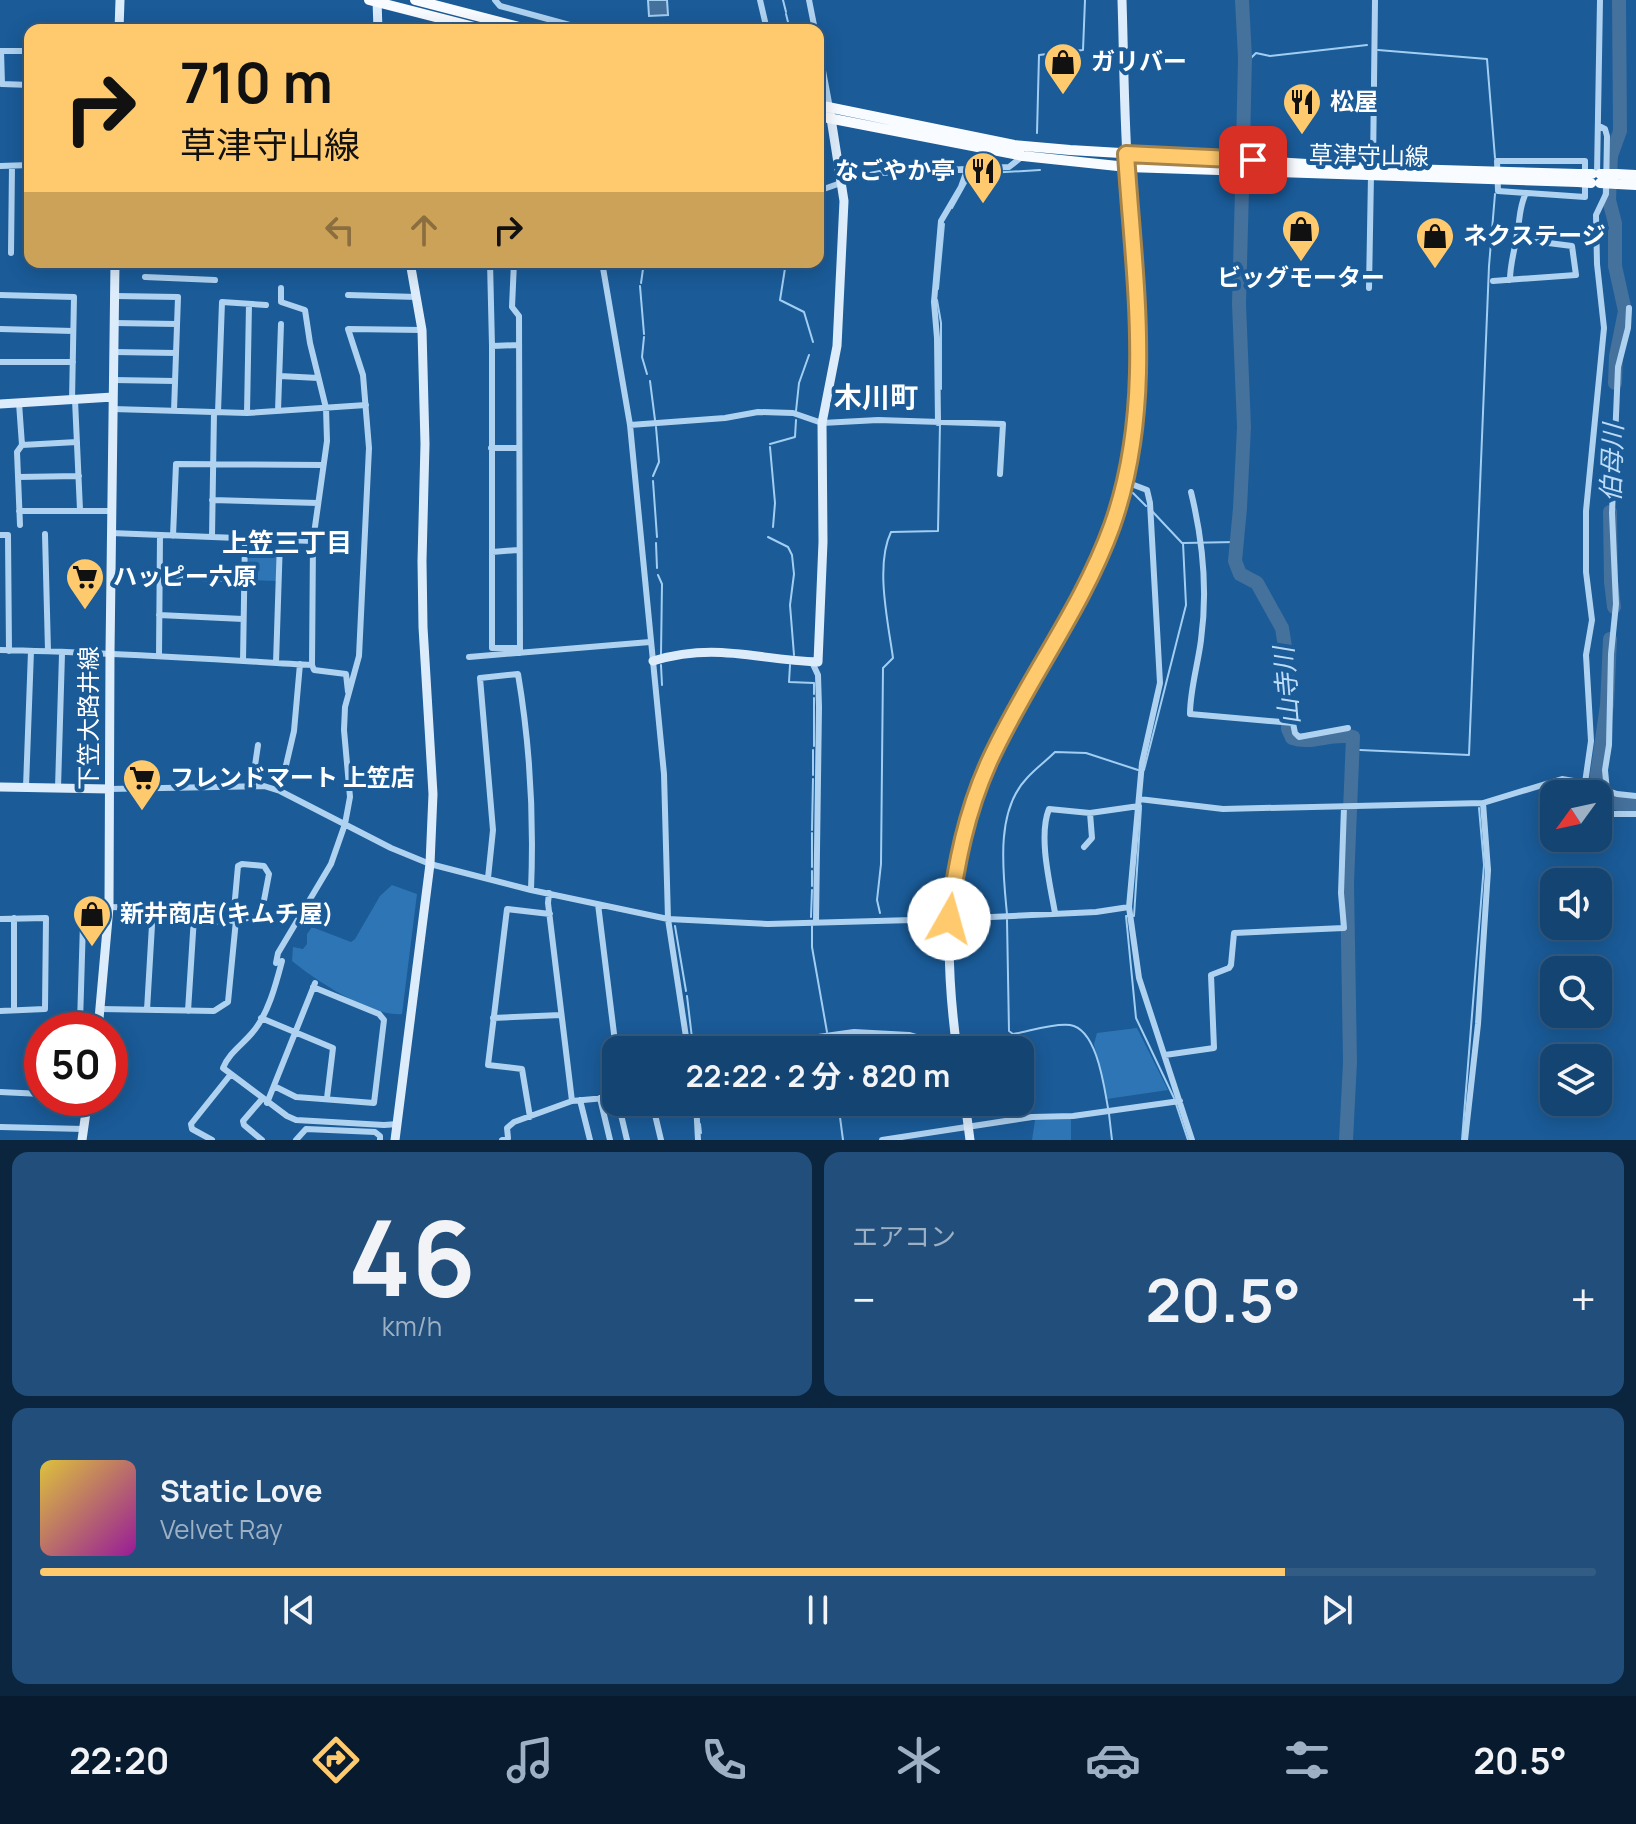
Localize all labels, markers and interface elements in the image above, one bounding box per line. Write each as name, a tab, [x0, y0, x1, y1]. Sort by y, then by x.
shop icon: ガリバー	[1042, 41, 1084, 96]
text: 710 m	[180, 43, 333, 120]
place label: ガリバー	[1091, 44, 1187, 77]
icon: right	[48, 56, 152, 160]
restaurant icon: 松屋	[1281, 81, 1323, 136]
place label: 松屋	[1330, 84, 1378, 117]
text: 草津守山線	[180, 120, 360, 169]
pin	[1219, 126, 1287, 194]
street label: 草津守山線	[1309, 137, 1429, 172]
icon: arrive	[1231, 138, 1275, 182]
restaurant icon: なごやか亭	[962, 150, 1004, 205]
place label: なごやか亭	[835, 153, 955, 186]
icon: left	[318, 208, 362, 252]
icon: ahead	[402, 208, 446, 252]
icon: right	[486, 208, 530, 252]
shop icon: ビッグモーター	[1280, 208, 1322, 263]
shop icon: ネクステージ	[1414, 215, 1456, 270]
place label: ネクステージ	[1463, 218, 1606, 251]
place label: ビッグモーター	[1217, 260, 1385, 293]
district label: 木川町	[834, 377, 918, 415]
water label: 伯母川	[1592, 420, 1630, 503]
district label: 上笠三丁目	[222, 524, 352, 560]
supermarket icon: ハッピー六原	[64, 556, 106, 611]
place label: ハッピー六原	[113, 559, 257, 592]
water label: 山寺川	[1264, 643, 1307, 727]
street label: 下笠大路井線	[71, 646, 104, 790]
supermarket icon: フレンドマート 上笠店	[121, 757, 163, 812]
place label: フレンドマート 上笠店	[170, 760, 415, 793]
north arrow	[1540, 780, 1612, 852]
map controls	[1540, 780, 1612, 1116]
button: sound	[1540, 868, 1612, 940]
position arrow	[907, 877, 991, 961]
shop icon: 新井商店(キムチ屋)	[71, 893, 113, 948]
place label: 新井商店(キムチ屋)	[120, 896, 334, 929]
button: search	[1540, 956, 1612, 1028]
speed limit sign: 50	[24, 1012, 128, 1116]
button: layers	[1540, 1044, 1612, 1116]
text: 22:22 · 2 分 · 820 m	[686, 1055, 950, 1096]
text: 46	[348, 1185, 476, 1327]
text: エアコン	[852, 1218, 956, 1254]
text: 20.5°	[1145, 1258, 1301, 1340]
text: −	[852, 1269, 876, 1329]
text: +	[1571, 1269, 1596, 1329]
text: km/h	[382, 1308, 442, 1344]
text: Static Love	[160, 1470, 323, 1511]
text: Velvet Ray	[160, 1511, 283, 1547]
icon: previous	[277, 1588, 321, 1632]
icon: pause	[796, 1588, 840, 1632]
icon: next	[1315, 1588, 1359, 1632]
icon: directions	[308, 1732, 364, 1788]
icon: music	[502, 1732, 558, 1788]
icon: phone	[696, 1732, 752, 1788]
icon: climate	[891, 1732, 947, 1788]
icon: car	[1085, 1732, 1141, 1788]
icon: filters	[1279, 1732, 1335, 1788]
text: 22:20	[69, 1736, 169, 1785]
text: 20.5°	[1473, 1736, 1567, 1785]

